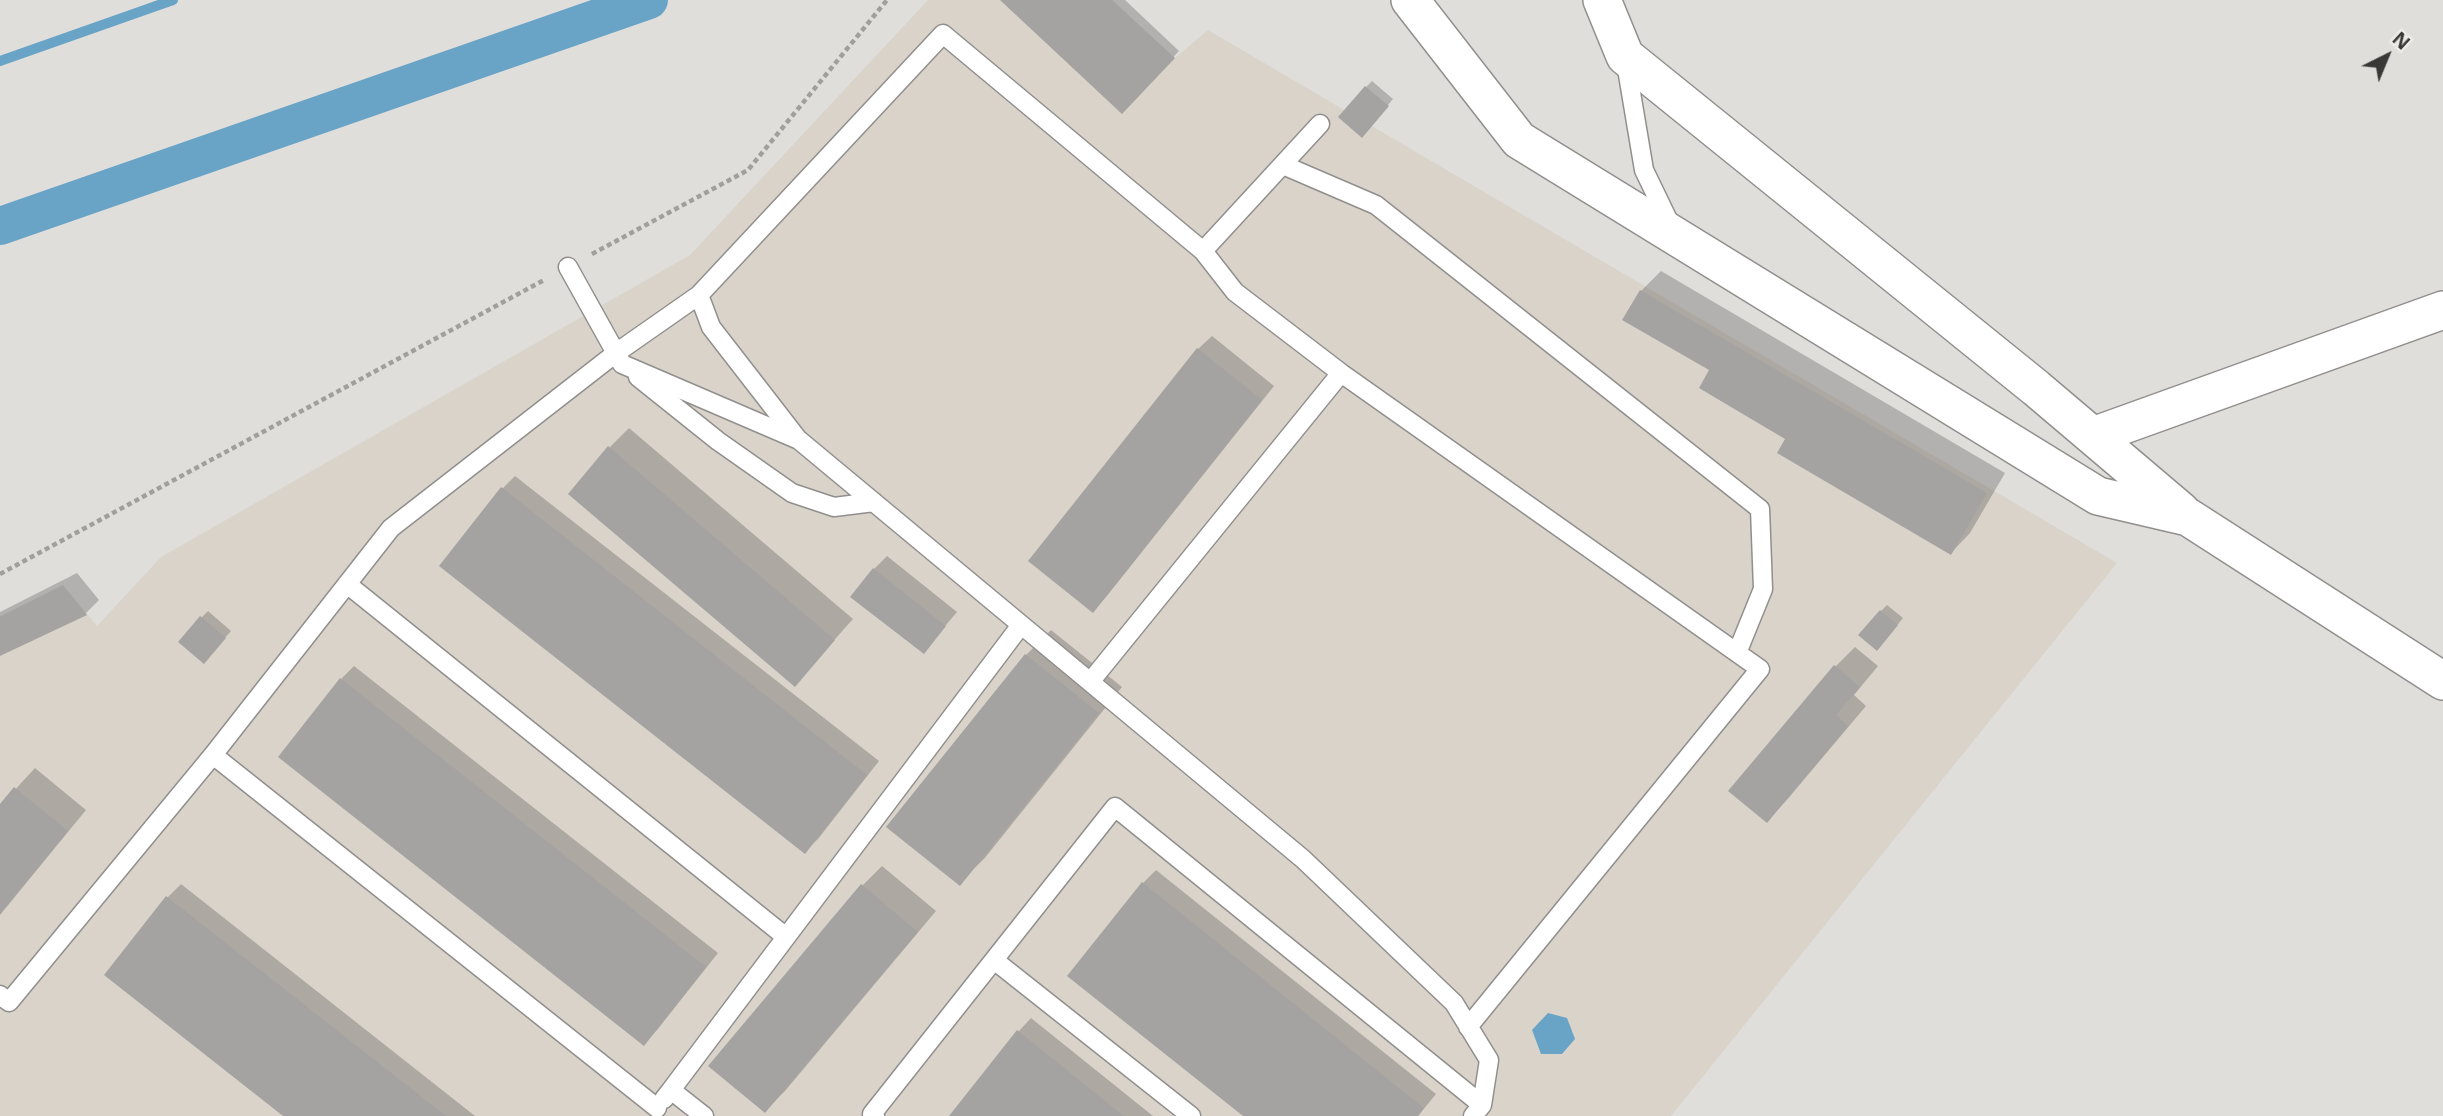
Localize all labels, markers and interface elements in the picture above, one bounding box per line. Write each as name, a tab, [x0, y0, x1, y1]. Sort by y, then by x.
north arrow	[2352, 21, 2422, 91]
text: N	[2387, 26, 2416, 55]

